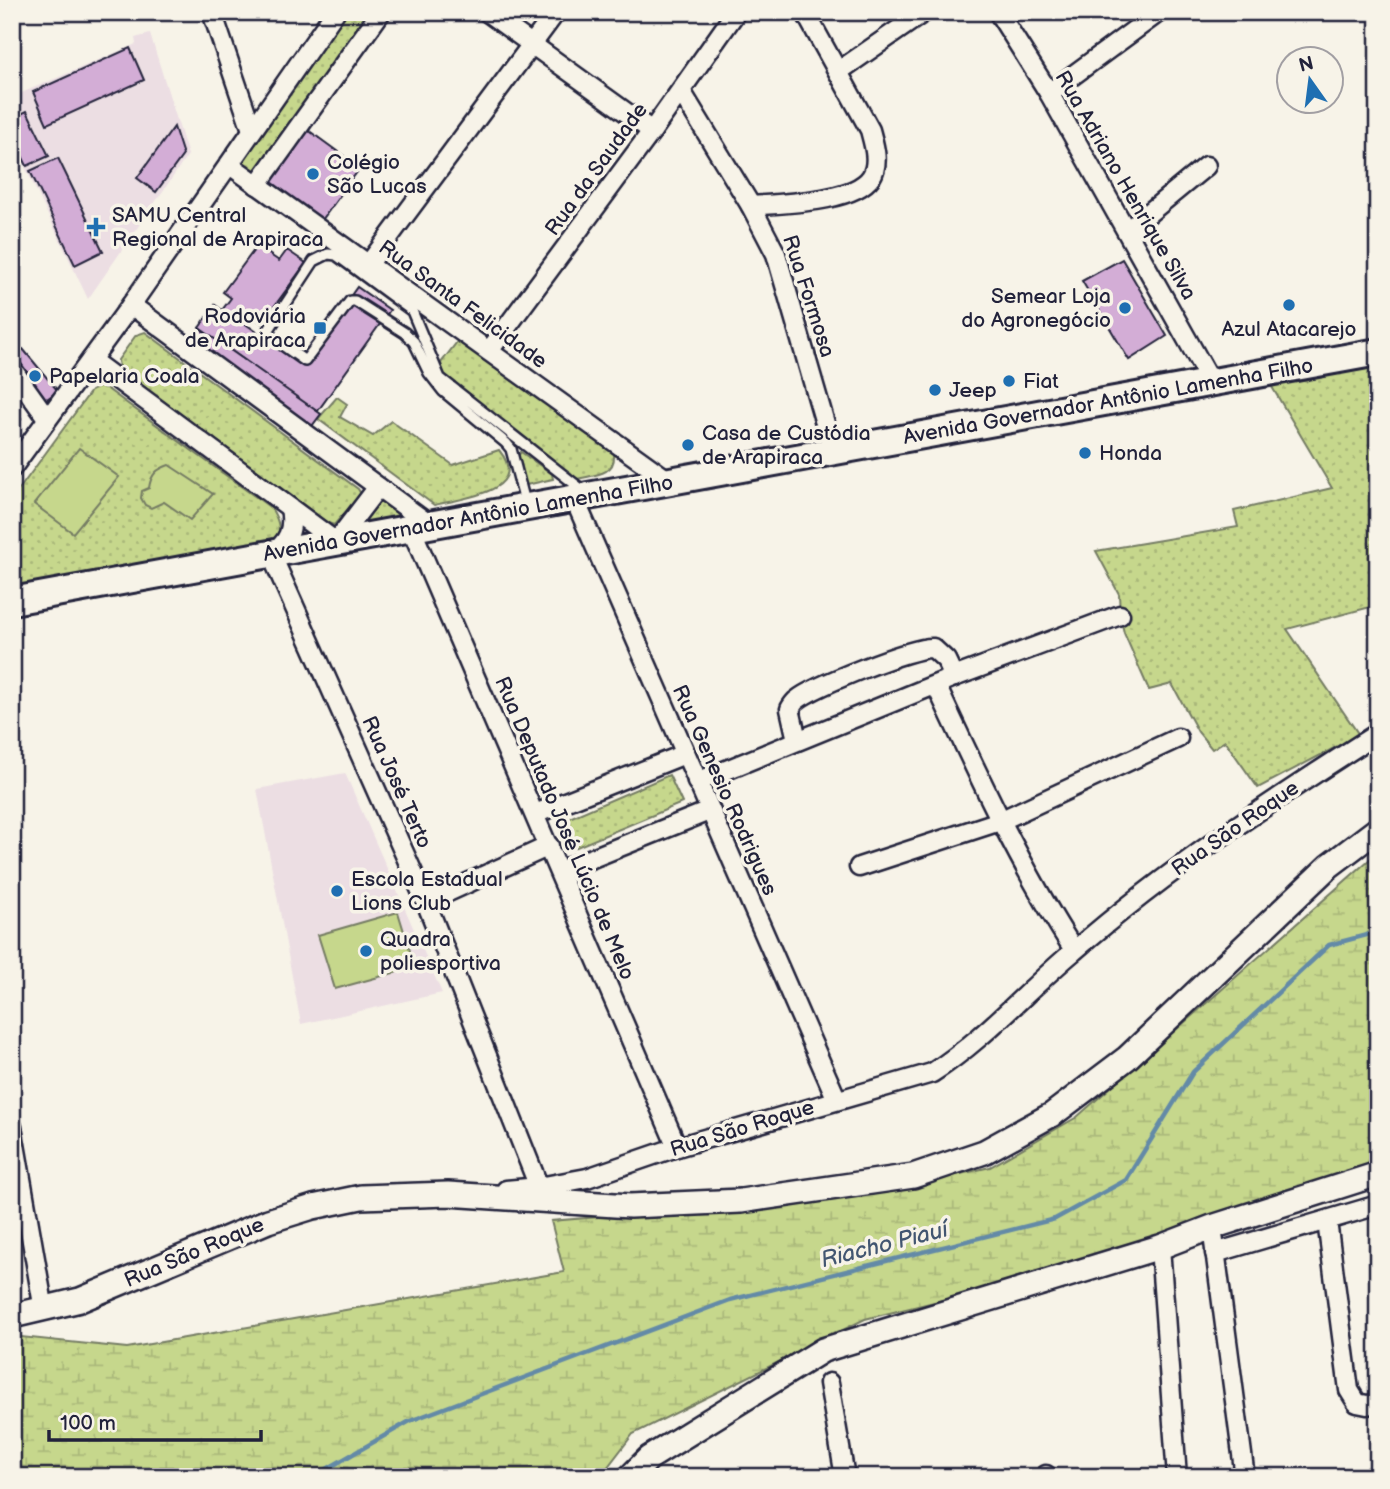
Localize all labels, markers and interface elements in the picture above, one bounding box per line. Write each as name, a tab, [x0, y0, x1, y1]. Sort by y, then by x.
north arrow	[1274, 46, 1344, 116]
text: N	[1297, 52, 1316, 78]
street label: Rua Adriano Henrique Silva	[1050, 66, 1201, 304]
street label: Rua da Saudade	[540, 98, 653, 241]
place label: Colégio São Lucas	[327, 150, 427, 199]
marker: Colégio São Lucas	[305, 166, 321, 182]
place label: SAMU Central Regional de Arapiraca	[112, 203, 324, 252]
marker: SAMU Central Regional de Arapiraca	[86, 217, 106, 237]
street label: Rua Formosa	[777, 232, 840, 360]
street label: Rua Santa Felicidade	[374, 235, 552, 374]
place label: Semear Loja do Agronegócio	[961, 284, 1111, 333]
marker: Azul Atacarejo	[1281, 297, 1297, 313]
marker: Semear Loja do Agronegócio	[1117, 300, 1133, 316]
place label: Rodoviária de Arapiraca	[185, 304, 306, 353]
place label: Azul Atacarejo	[1221, 317, 1357, 342]
marker: Rodoviária de Arapiraca	[312, 320, 328, 336]
street label: Avenida Governador Antônio Lamenha Filho	[901, 353, 1315, 450]
place label: Papelaria Coala	[49, 364, 200, 389]
marker: Papelaria Coala	[27, 368, 43, 384]
place label: Fiat	[1023, 369, 1059, 394]
marker: Fiat	[1001, 373, 1017, 389]
place label: Jeep	[949, 378, 997, 403]
marker: Jeep	[927, 382, 943, 398]
place label: Casa de Custódia de Arapiraca	[702, 421, 871, 470]
marker: Casa de Custódia de Arapiraca	[680, 437, 696, 453]
place label: Honda	[1099, 441, 1162, 466]
marker: Honda	[1077, 445, 1093, 461]
street label: Avenida Governador Antônio Lamenha Filho	[261, 470, 675, 567]
street label: Rua Deputado José Lúcio de Melo	[489, 673, 640, 984]
street label: Rua Genesio Rodrigues	[667, 681, 782, 899]
street label: Rua José Terto	[356, 712, 437, 852]
street label: Rua São Roque	[1167, 775, 1304, 881]
place label: Escola Estadual Lions Club	[351, 867, 503, 916]
marker: Escola Estadual Lions Club	[329, 883, 345, 899]
place label: Quadra poliesportiva	[380, 927, 501, 976]
marker: Quadra poliesportiva	[358, 943, 374, 959]
street label: Rua São Roque	[667, 1095, 817, 1162]
street label: Rua São Roque	[121, 1212, 268, 1293]
water label: Riacho Piauí	[818, 1215, 953, 1274]
scale bar	[49, 1398, 261, 1442]
text: 100 m	[60, 1411, 116, 1436]

